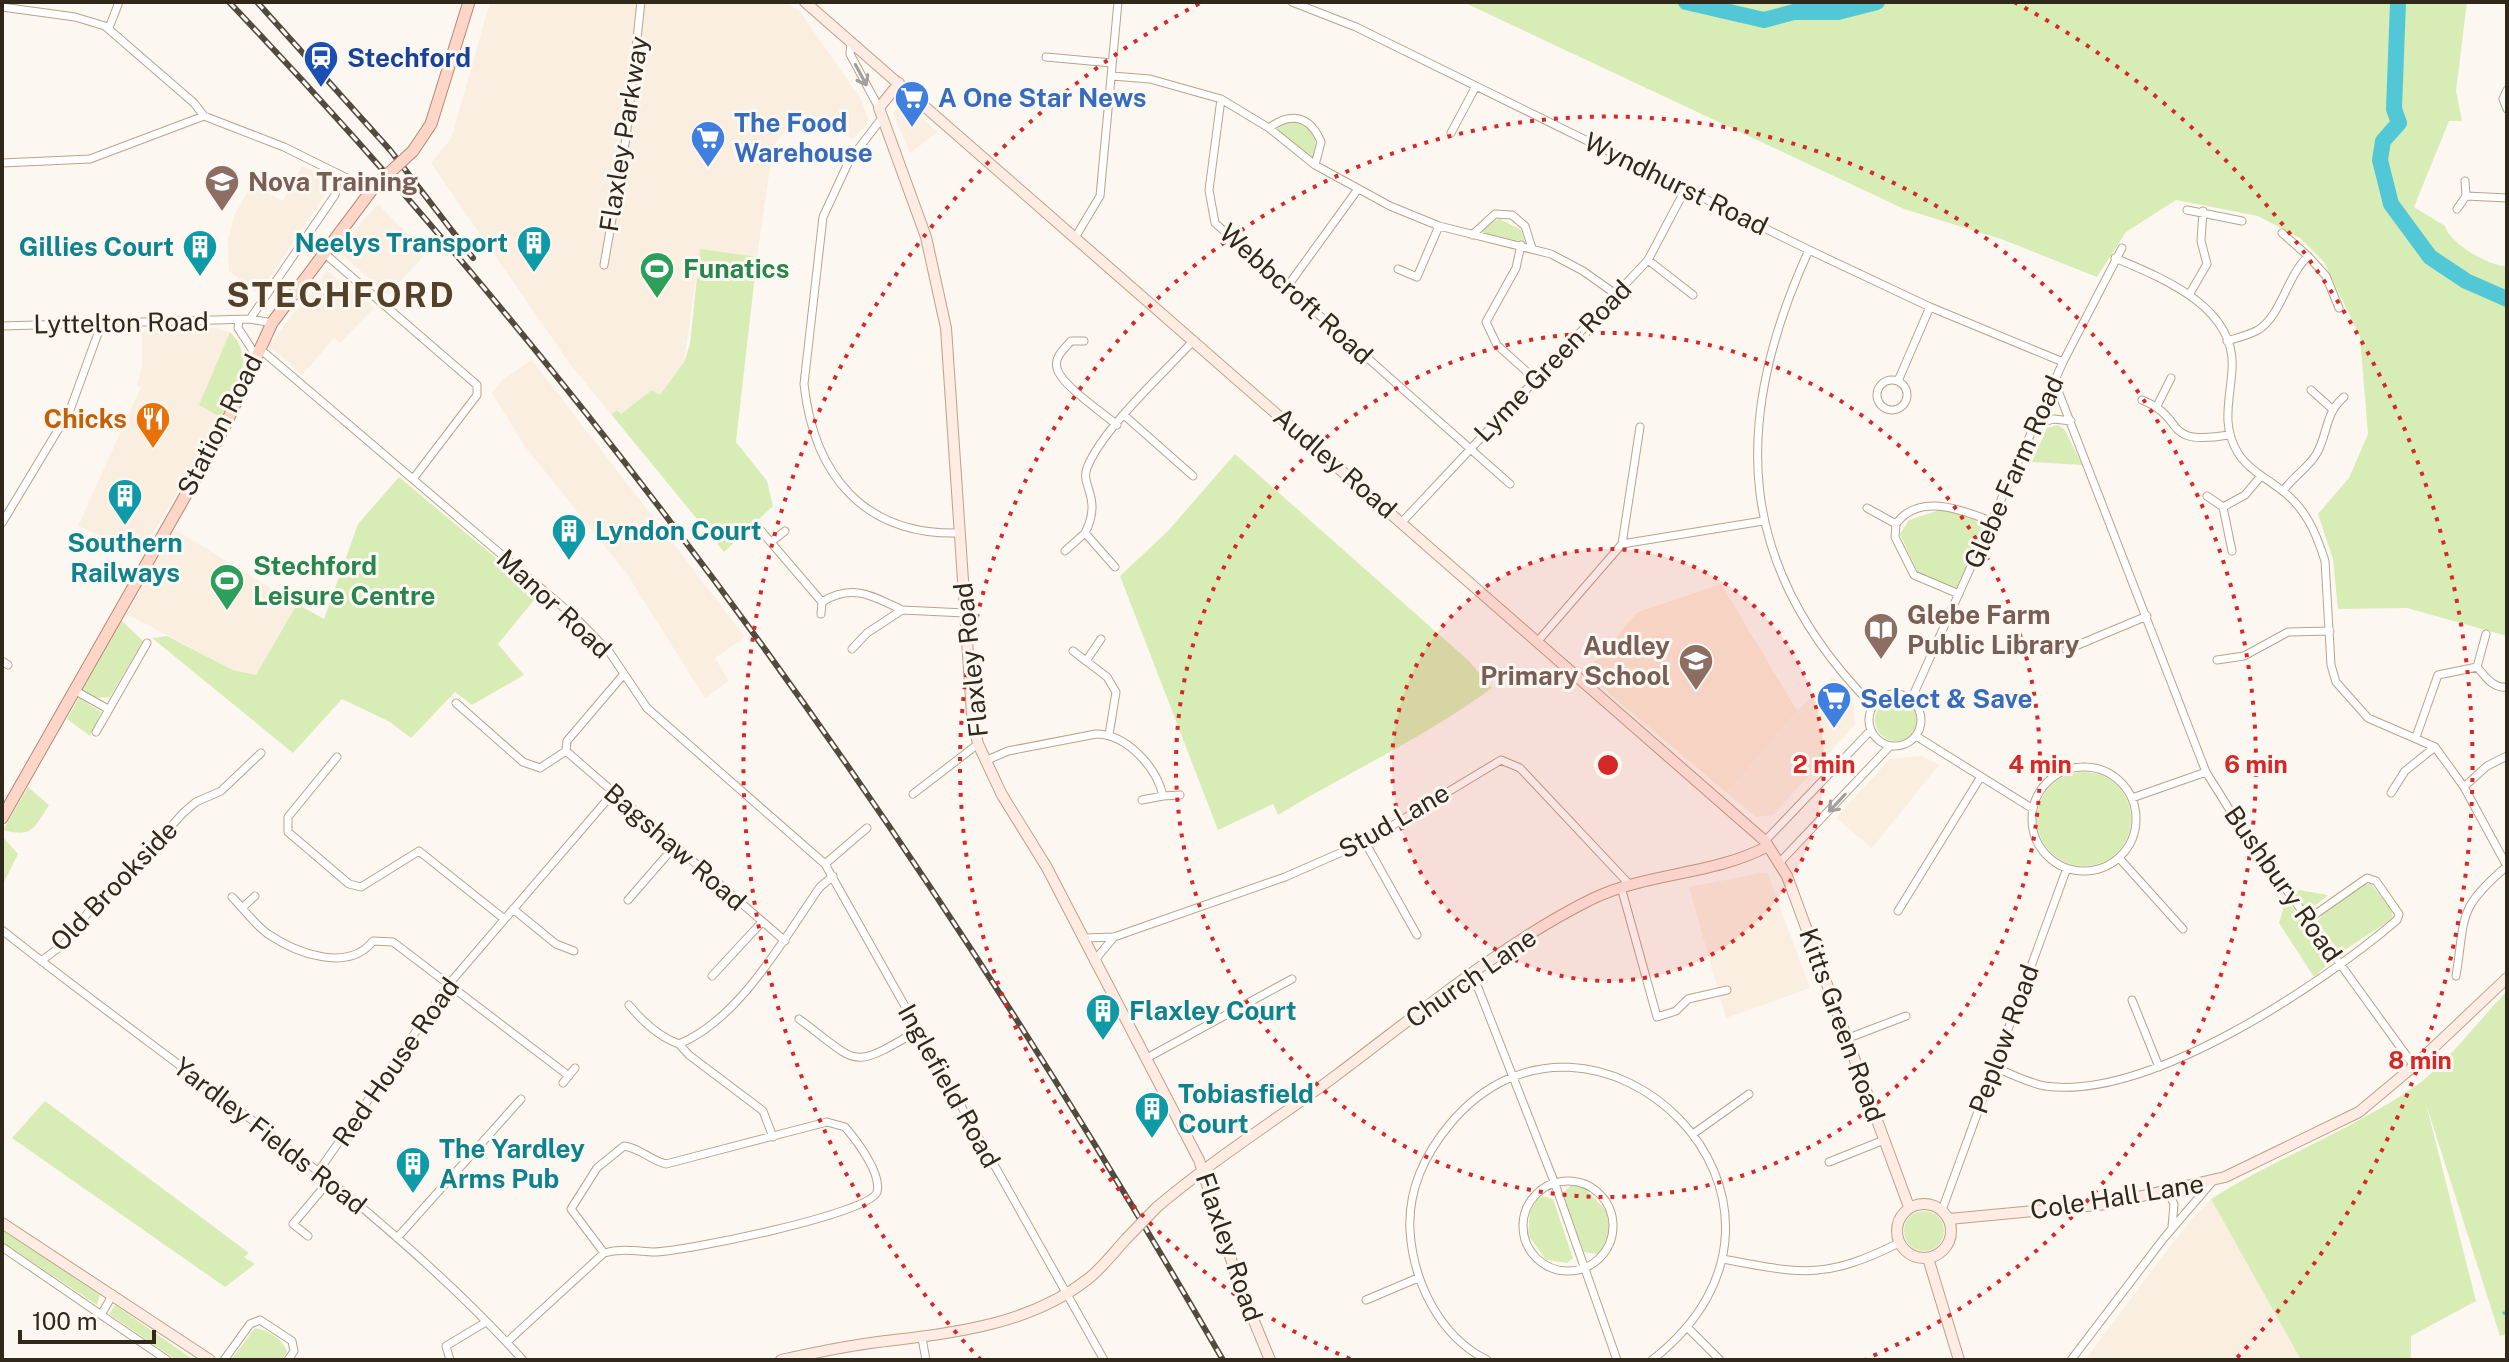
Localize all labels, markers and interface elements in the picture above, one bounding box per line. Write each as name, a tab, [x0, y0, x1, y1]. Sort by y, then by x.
street label: Flaxley Parkway	[593, 34, 654, 234]
station icon: Stechford	[302, 39, 340, 89]
place label: Stechford	[347, 42, 471, 73]
one-way arrow	[854, 63, 870, 87]
supermarket icon: A One Star News	[893, 79, 931, 129]
place label: A One Star News	[938, 82, 1146, 113]
place label: The Food Warehouse	[734, 107, 873, 168]
supermarket icon: The Food Warehouse	[689, 119, 727, 169]
street label: Wyndhurst Road	[1579, 126, 1773, 241]
school or university icon: Nova Training	[203, 163, 241, 213]
place label: Nova Training	[248, 166, 418, 197]
street label: Webbcroft Road	[1214, 217, 1379, 370]
building icon: Neelys Transport	[515, 224, 553, 274]
place label: Neelys Transport	[295, 227, 508, 258]
building icon: Gillies Court	[181, 228, 219, 278]
place label: Gillies Court	[19, 231, 174, 262]
sports icon: Funatics	[638, 250, 676, 300]
place label: Funatics	[683, 253, 789, 284]
street label: Lyme Green Road	[1468, 273, 1638, 448]
district label: STECHFORD	[226, 275, 456, 315]
street label: Lyttelton Road	[33, 305, 209, 340]
street label: Station Road	[171, 349, 269, 501]
street label: Glebe Farm Road	[1957, 371, 2070, 573]
restaurant icon: Chicks	[134, 400, 172, 450]
street label: Audley Road	[1268, 401, 1403, 524]
place label: Chicks	[44, 403, 127, 434]
building icon: Southern Railways	[106, 477, 144, 527]
building icon: Lyndon Court	[550, 512, 588, 562]
place label: Lyndon Court	[595, 515, 761, 546]
place label: Southern Railways	[67, 527, 183, 588]
street label: Manor Road	[491, 543, 618, 664]
place label: Stechford Leisure Centre	[253, 550, 436, 611]
sports icon: Stechford Leisure Centre	[208, 562, 246, 612]
street label: Flaxley Road	[947, 581, 994, 739]
place label: Glebe Farm Public Library	[1907, 599, 2080, 660]
library icon: Glebe Farm Public Library	[1862, 611, 1900, 661]
place label: Audley Primary School	[1480, 630, 1670, 691]
school or university icon: Audley Primary School	[1677, 642, 1715, 692]
supermarket icon: Select & Save	[1815, 680, 1853, 730]
place label: Select & Save	[1860, 683, 2033, 714]
text: 2 min	[1793, 750, 1855, 778]
text: 4 min	[2008, 750, 2072, 778]
text: 6 min	[2224, 750, 2288, 778]
centre of rings	[1594, 751, 1622, 779]
street label: Bagshaw Road	[598, 777, 753, 917]
street label: Stud Lane	[1333, 777, 1455, 865]
one-way arrow	[1827, 793, 1846, 813]
street label: Bushbury Road	[2218, 800, 2349, 968]
street label: Old Brookside	[44, 814, 183, 957]
street label: Church Lane	[1400, 921, 1542, 1034]
street label: Kitts Green Road	[1793, 924, 1892, 1126]
street label: Peplow Road	[1962, 960, 2045, 1118]
street label: Red House Road	[326, 971, 465, 1152]
building icon: Flaxley Court	[1084, 992, 1122, 1042]
place label: Flaxley Court	[1129, 995, 1296, 1026]
street label: Inglefield Road	[892, 999, 1007, 1173]
text: 8 min	[2388, 1046, 2452, 1074]
street label: Yardley Fields Road	[168, 1051, 373, 1221]
place label: Tobiasfield Court	[1178, 1078, 1314, 1139]
building icon: Tobiasfield Court	[1133, 1090, 1171, 1140]
place label: The Yardley Arms Pub	[439, 1133, 585, 1194]
building icon: The Yardley Arms Pub	[394, 1145, 432, 1195]
street label: Cole Hall Lane	[2028, 1167, 2206, 1226]
street label: Flaxley Road	[1190, 1168, 1269, 1325]
scale bar	[20, 1294, 154, 1344]
text: 100 m	[32, 1307, 98, 1335]

